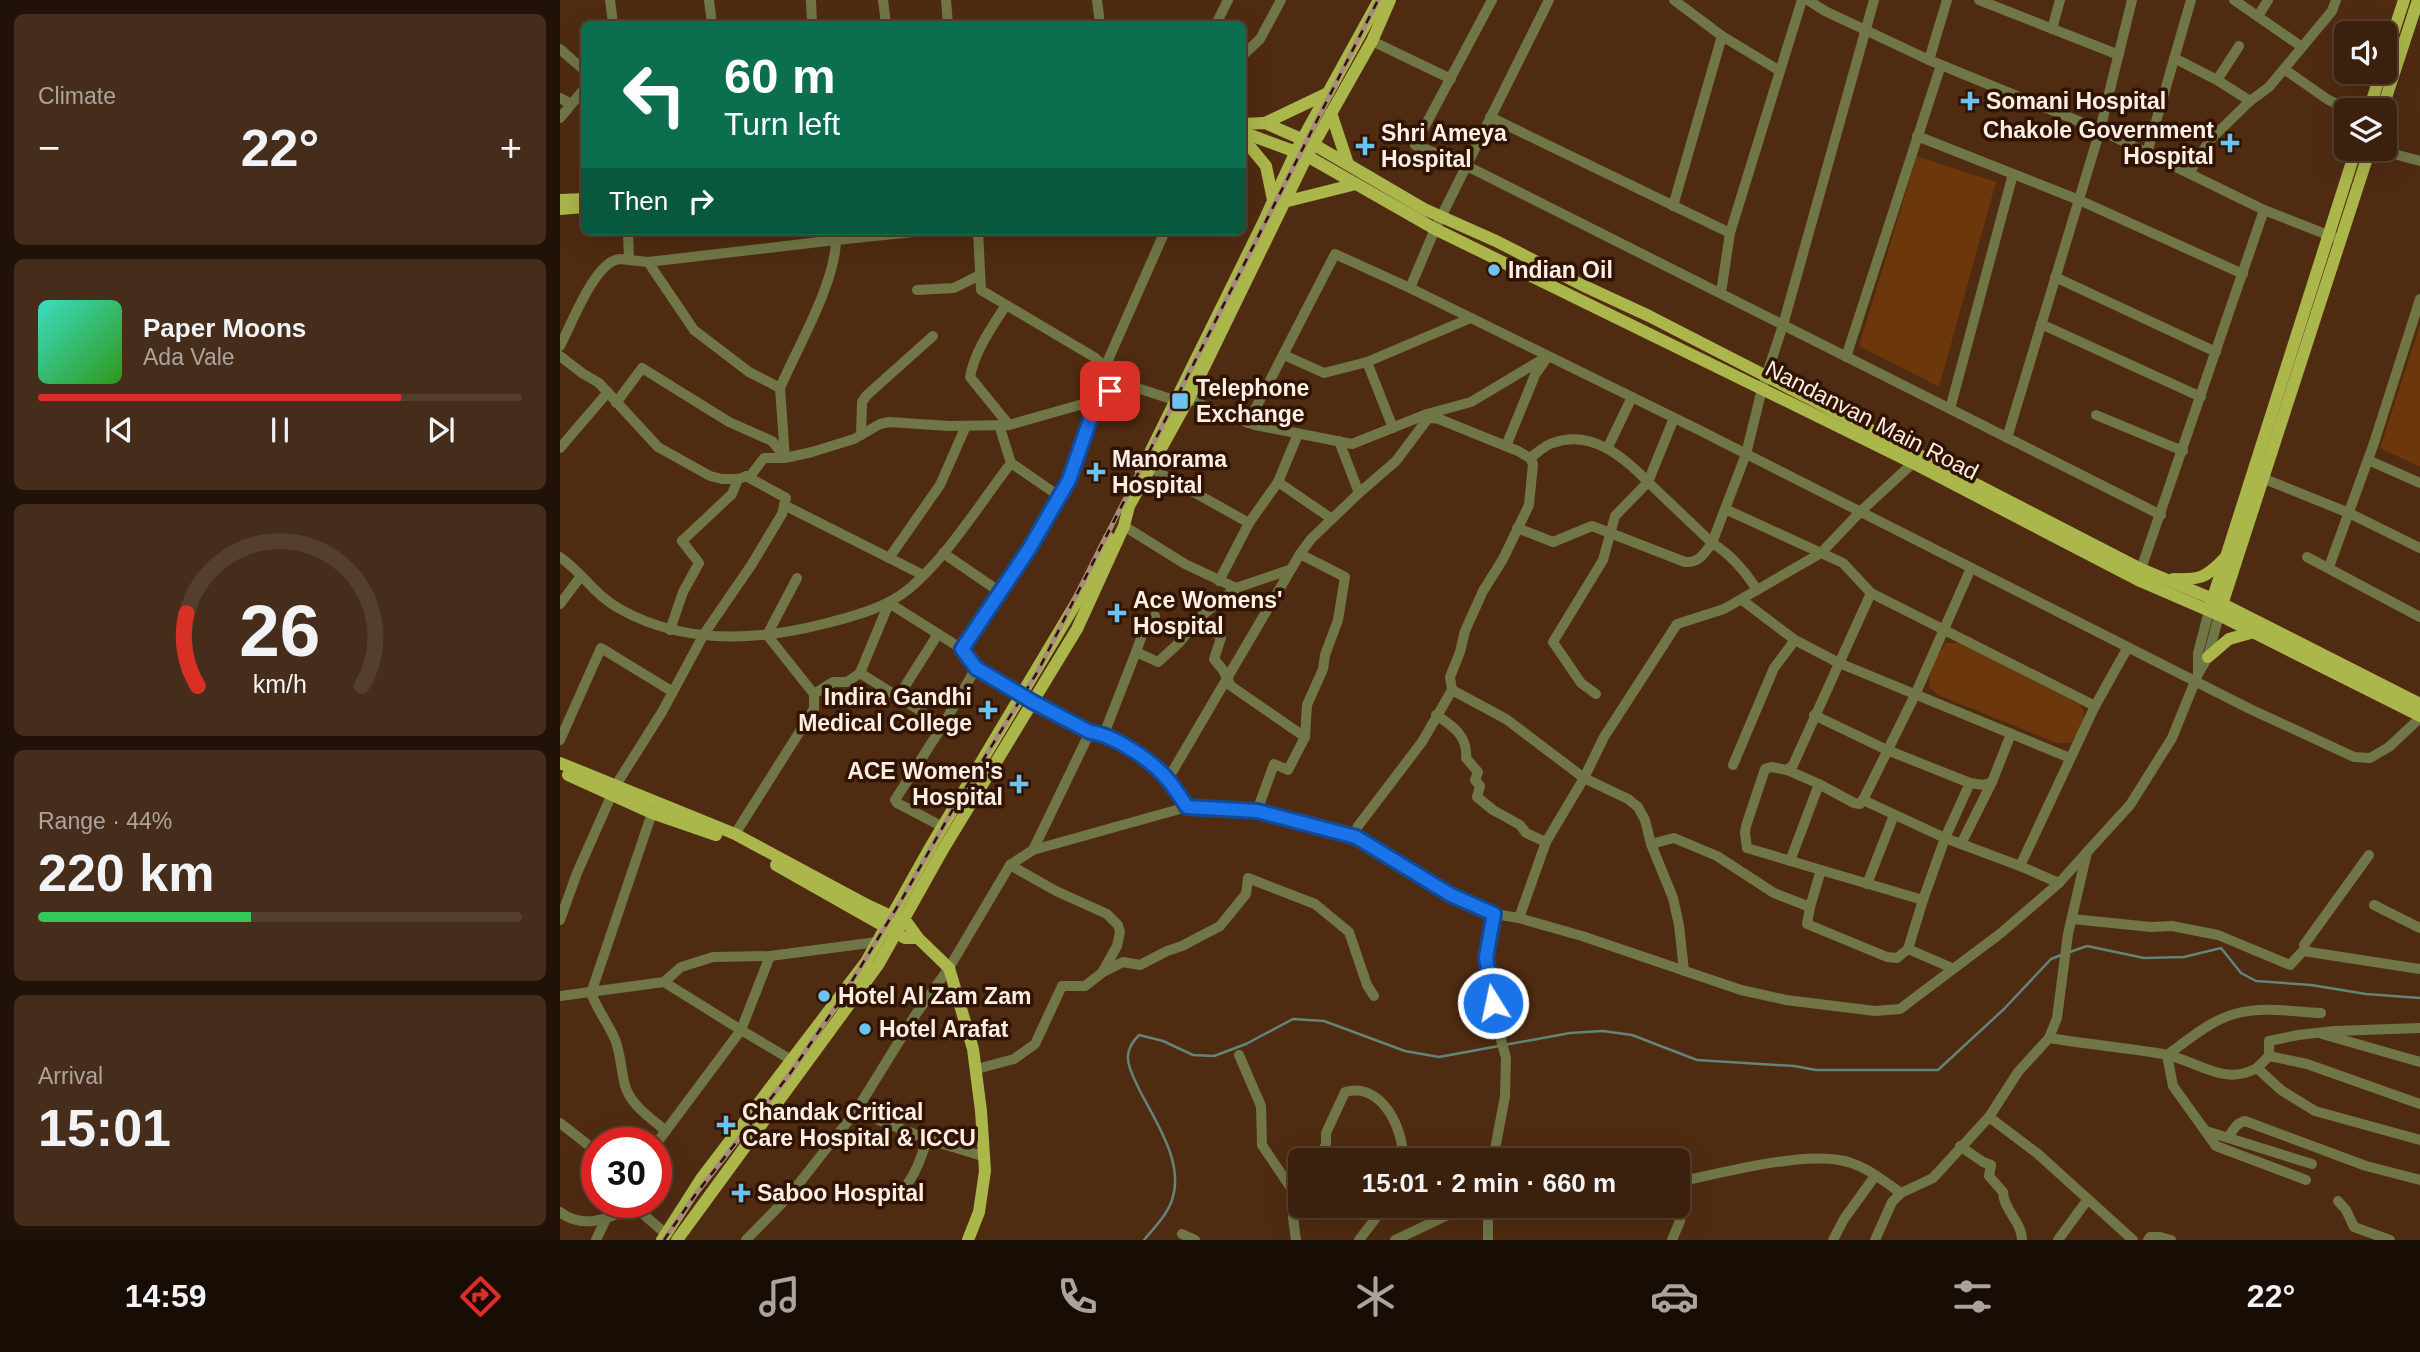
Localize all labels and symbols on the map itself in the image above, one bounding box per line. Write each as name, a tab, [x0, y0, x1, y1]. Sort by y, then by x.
place label: Somani Hospital	[1986, 88, 2166, 114]
marker: Somani Hospital	[1960, 91, 1980, 111]
place label: Chakole Government Hospital	[1983, 117, 2214, 169]
place label: Shri Ameya Hospital	[1381, 120, 1507, 172]
marker: Chakole Government Hospital	[2220, 133, 2240, 153]
marker: Shri Ameya Hospital	[1355, 136, 1375, 156]
place label: Indian Oil	[1508, 257, 1613, 283]
marker: Indian Oil	[1486, 262, 1502, 278]
street label: Nandanvan Main Road	[1761, 355, 1983, 485]
pin	[1080, 361, 1140, 421]
place label: Telephone Exchange	[1196, 375, 1309, 427]
marker: Telephone Exchange	[1170, 391, 1190, 411]
place label: Manorama Hospital	[1112, 446, 1227, 498]
marker: Manorama Hospital	[1086, 462, 1106, 482]
place label: Ace Womens' Hospital	[1133, 587, 1282, 639]
marker: Ace Womens' Hospital	[1107, 603, 1127, 623]
place label: Indira Gandhi Medical College	[798, 684, 972, 736]
marker: Indira Gandhi Medical College	[978, 700, 998, 720]
place label: ACE Women's Hospital	[847, 758, 1003, 810]
marker: ACE Women's Hospital	[1009, 774, 1029, 794]
position arrow	[1456, 966, 1530, 1040]
place label: Hotel Al Zam Zam	[838, 983, 1031, 1009]
marker: Hotel Al Zam Zam	[816, 988, 832, 1004]
place label: Hotel Arafat	[879, 1016, 1009, 1042]
marker: Hotel Arafat	[857, 1021, 873, 1037]
place label: Chandak Critical Care Hospital & ICCU	[742, 1099, 976, 1151]
marker: Chandak Critical Care Hospital & ICCU	[716, 1115, 736, 1135]
speed limit sign: 30	[581, 1127, 672, 1218]
place label: Saboo Hospital	[757, 1180, 924, 1206]
marker: Saboo Hospital	[731, 1183, 751, 1203]

